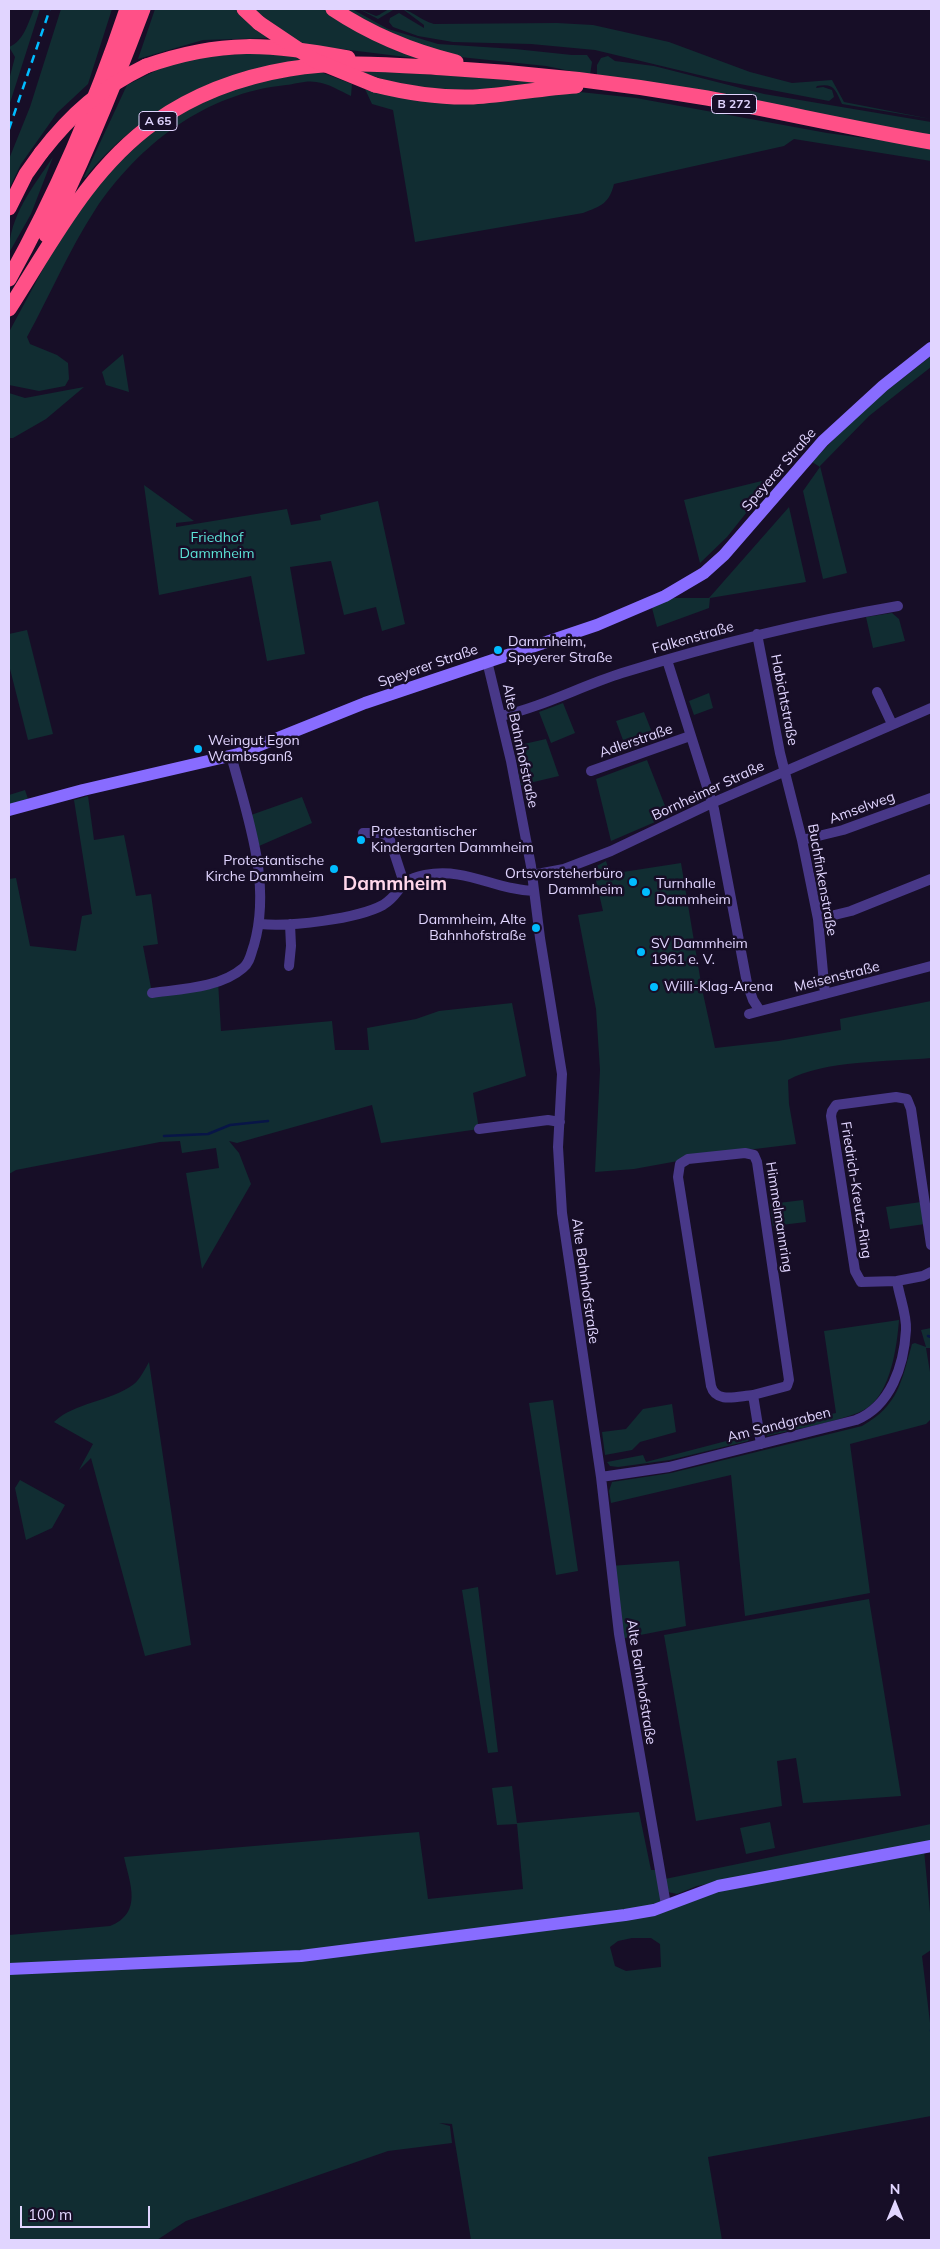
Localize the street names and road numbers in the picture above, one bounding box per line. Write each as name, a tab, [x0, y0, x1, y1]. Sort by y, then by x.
road number: B 272	[712, 95, 756, 114]
road number: A 65	[139, 112, 177, 130]
street label: Speyerer Straße	[738, 425, 820, 515]
street label: Falkenstraße	[650, 618, 736, 658]
street label: Speyerer Straße	[376, 641, 480, 691]
street label: Habichtstraße	[767, 653, 801, 747]
street label: Alte Bahnhofstraße	[499, 682, 541, 810]
street label: Adlerstraße	[597, 721, 675, 761]
street label: Bornheimer Straße	[649, 758, 767, 824]
street label: Amselweg	[827, 788, 897, 828]
street label: Buchfinkenstraße	[804, 823, 840, 937]
street label: Meisenstraße	[793, 958, 881, 996]
street label: Friedrich-Kreutz-Ring	[837, 1120, 875, 1260]
street label: Himmelmannring	[762, 1160, 796, 1274]
street label: Alte Bahnhofstraße	[568, 1217, 602, 1345]
street label: Am Sandgraben	[726, 1404, 832, 1446]
street label: Alte Bahnhofstraße	[623, 1618, 659, 1746]

